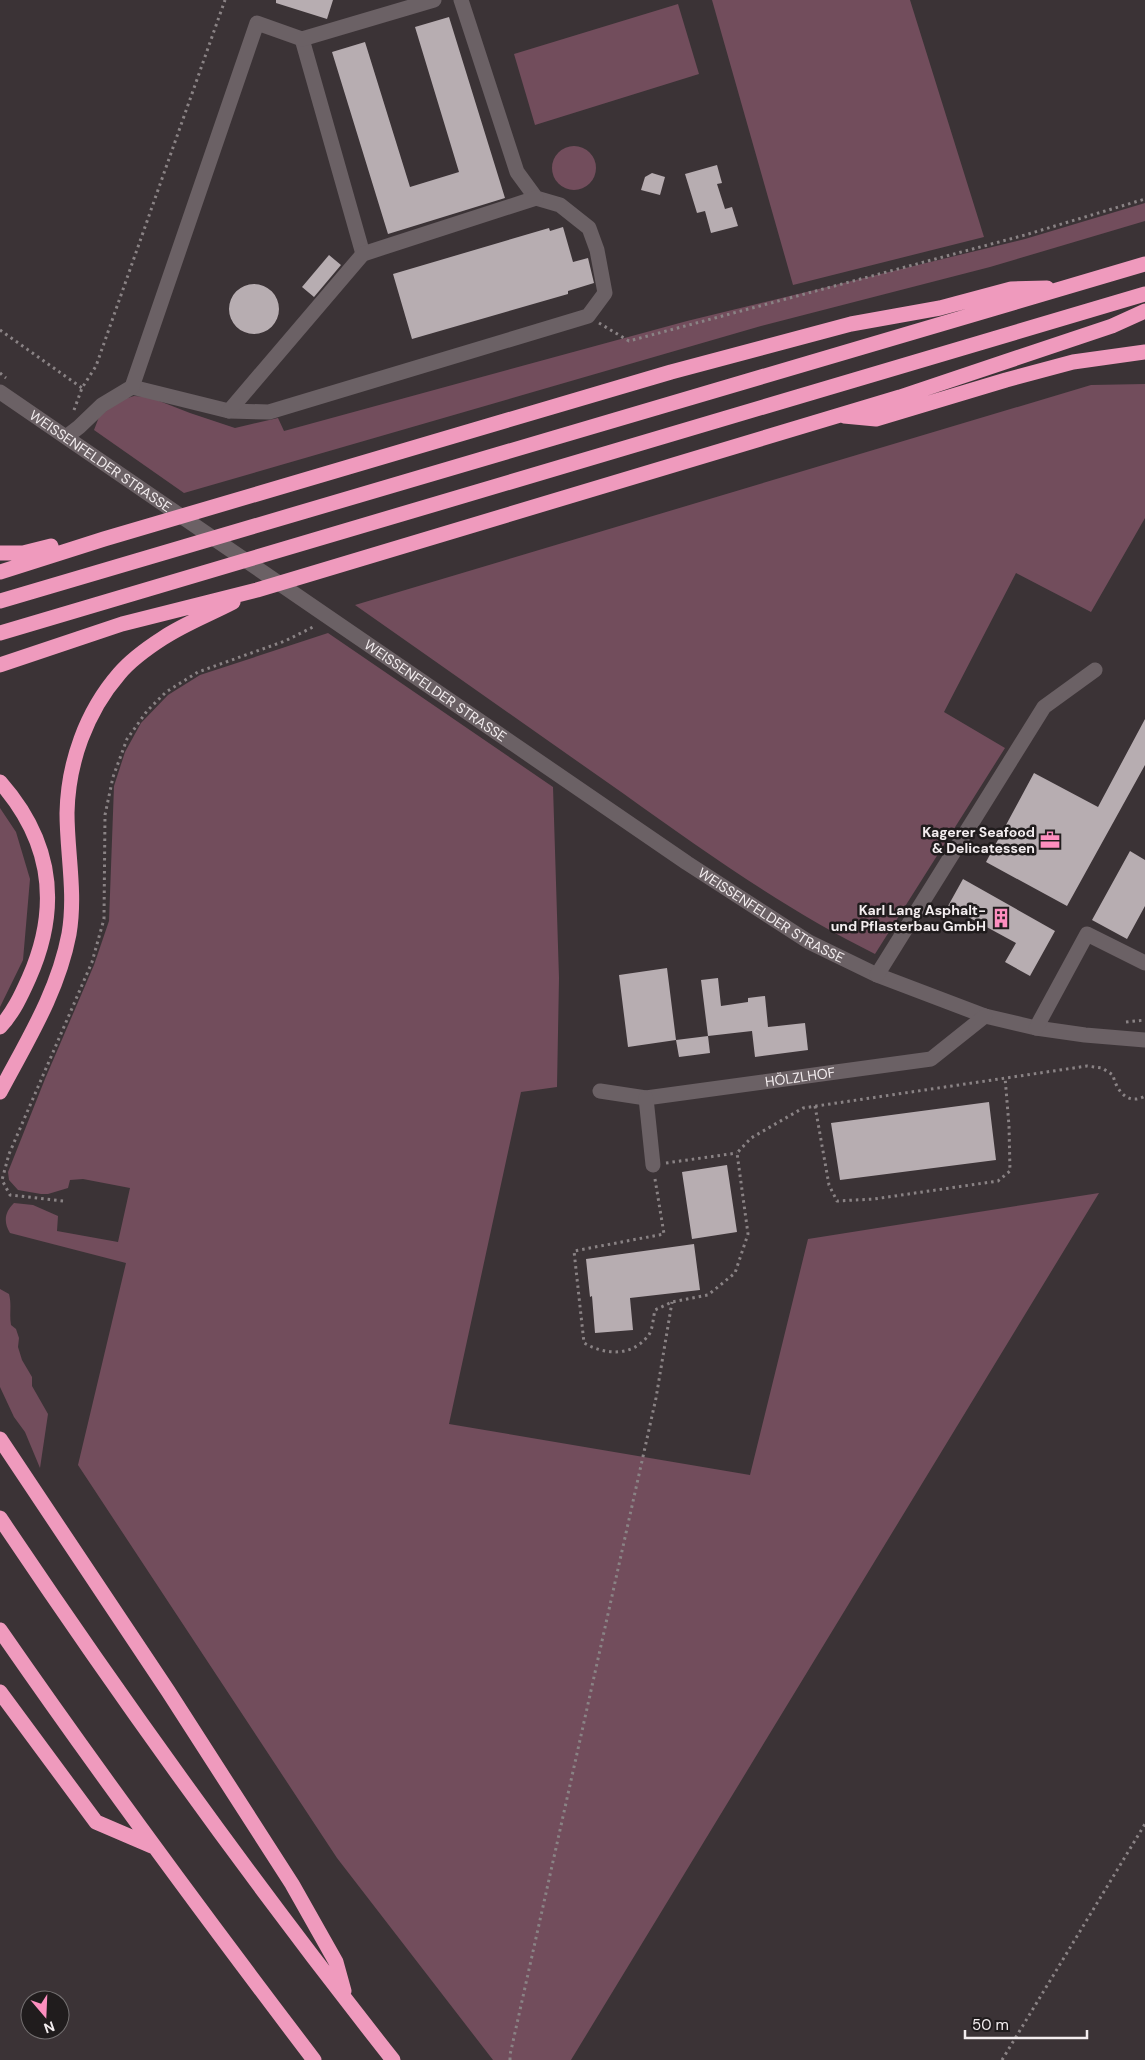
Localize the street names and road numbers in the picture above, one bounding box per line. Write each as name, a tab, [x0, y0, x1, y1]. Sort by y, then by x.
street label: WEISSENFELDER STRASSE	[26, 406, 175, 516]
street label: WEISSENFELDER STRASSE	[361, 635, 510, 746]
street label: WEISSENFELDER STRASSE	[694, 863, 847, 967]
street label: HÖLZLHOF	[764, 1063, 837, 1091]

